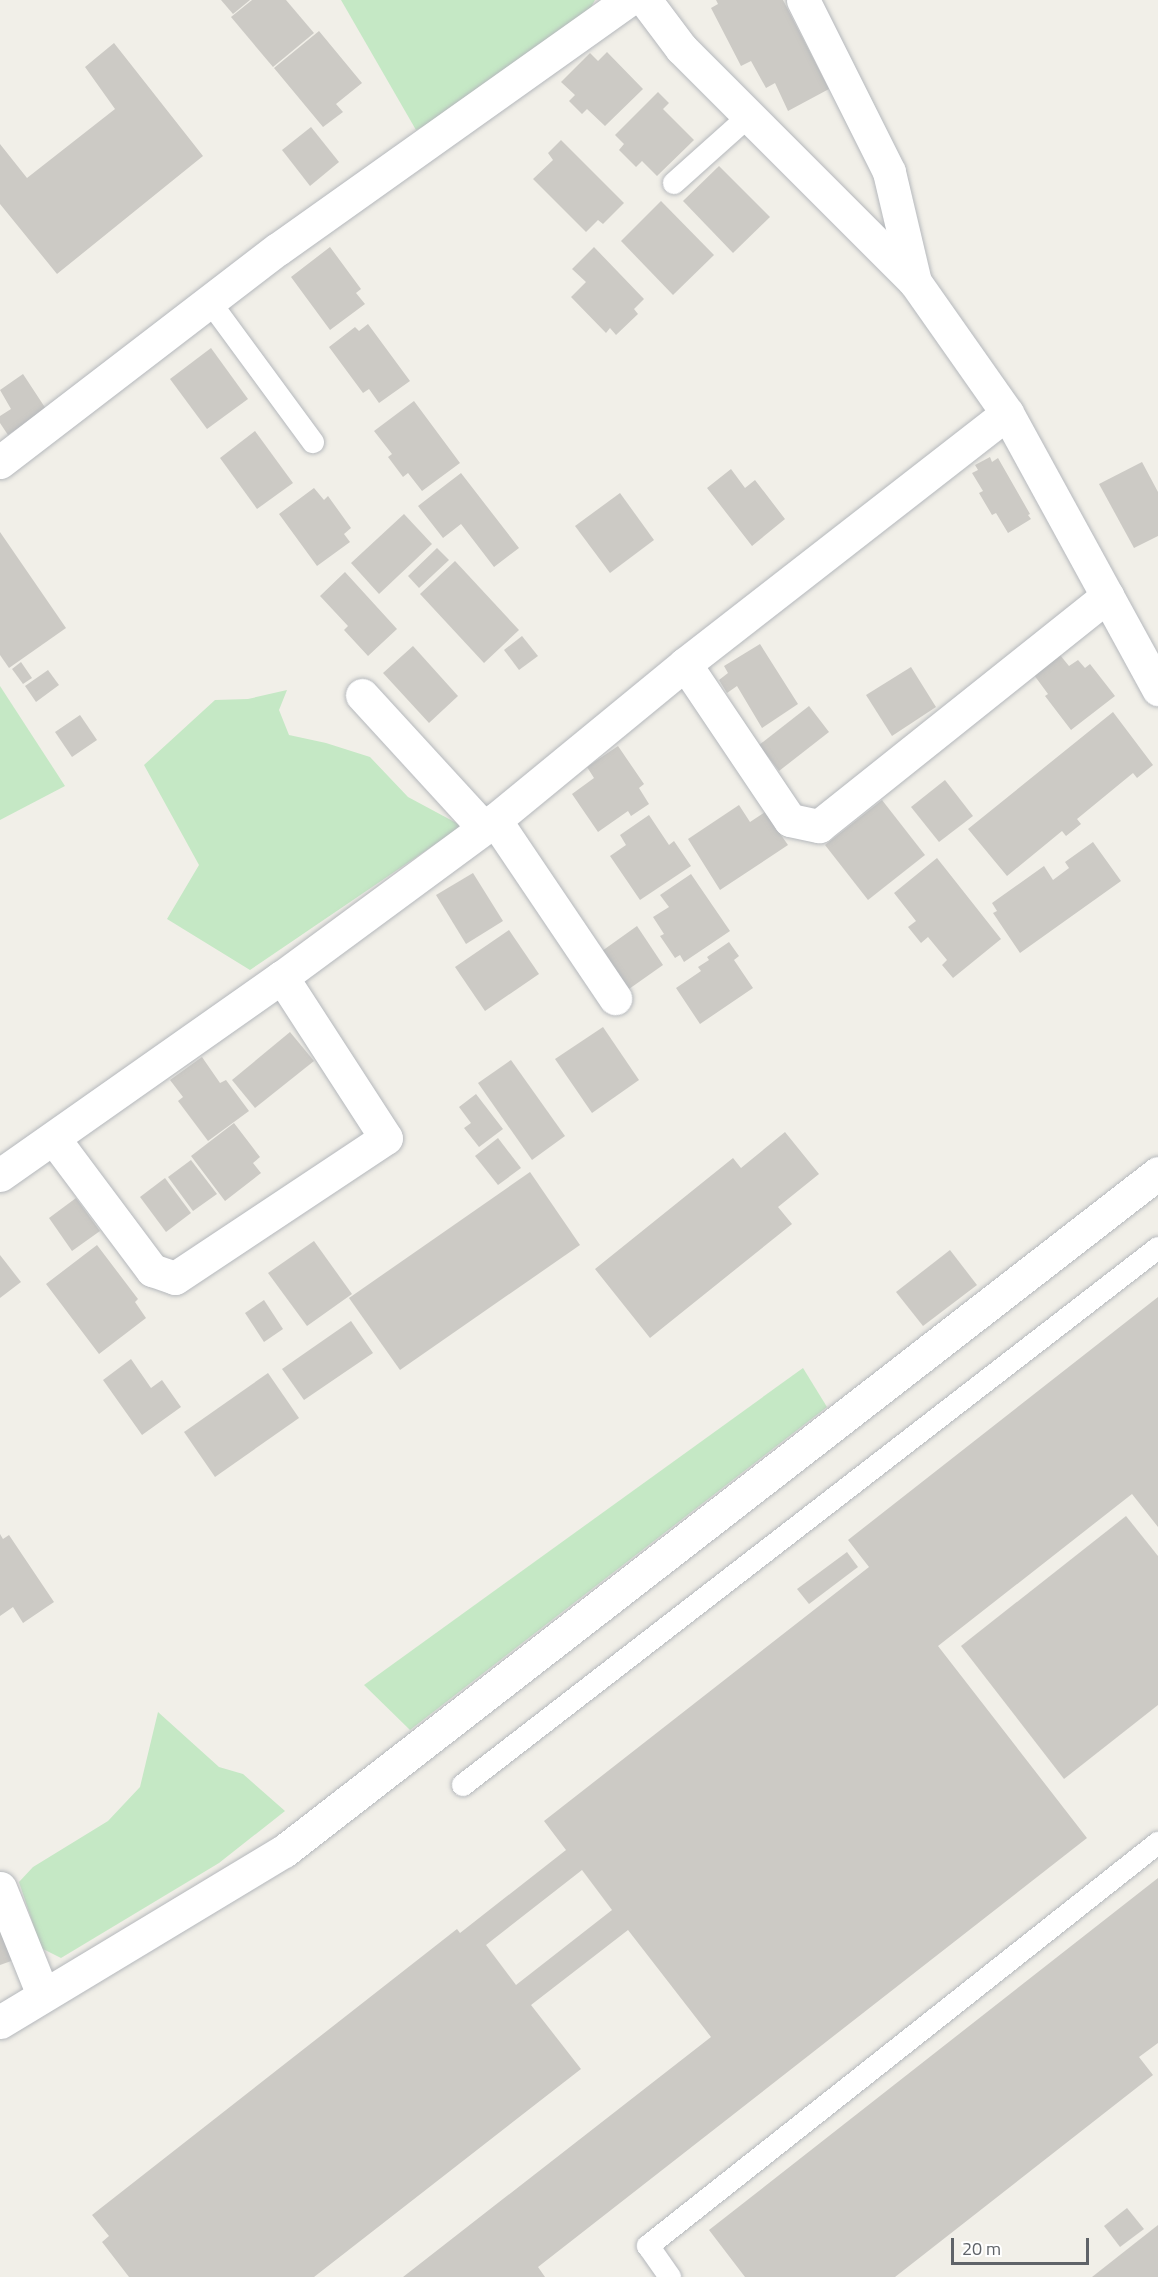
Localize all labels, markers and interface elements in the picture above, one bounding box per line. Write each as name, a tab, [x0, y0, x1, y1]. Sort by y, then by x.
scale bar	[954, 2226, 1092, 2264]
text: 20 m	[962, 2235, 1001, 2262]

